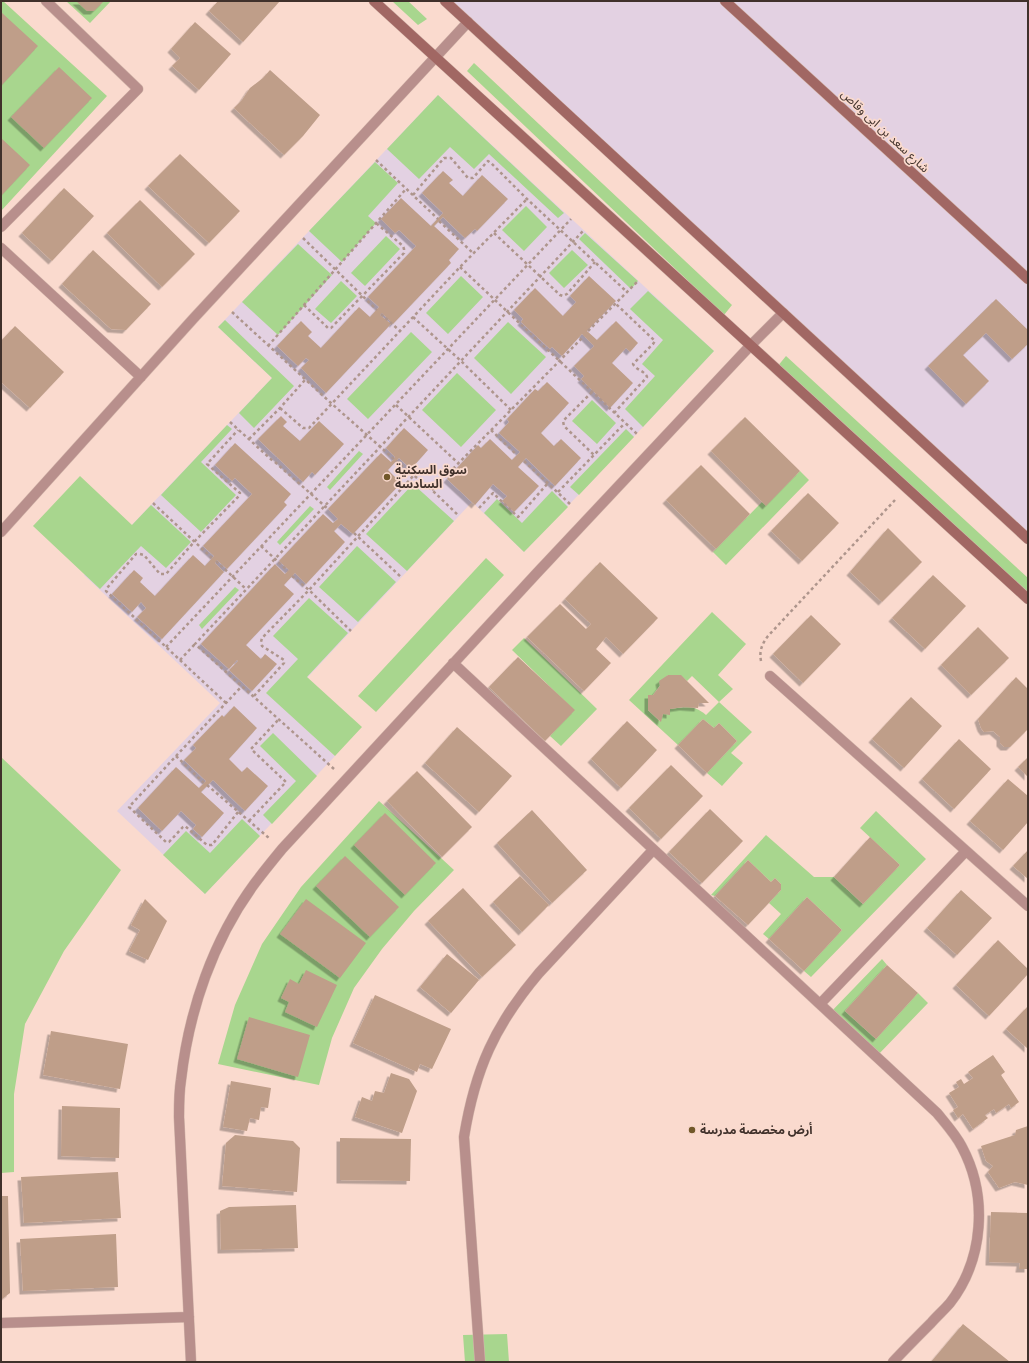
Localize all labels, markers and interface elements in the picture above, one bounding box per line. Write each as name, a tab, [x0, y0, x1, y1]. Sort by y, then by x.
street label: شارع سعد بن ابى وقاص	[837, 86, 933, 177]
place label: سوق السكنية السادسة	[395, 462, 467, 492]
marker: سوق السكنية السادسة	[382, 472, 392, 482]
place label: أرض مخصصة مدرسة	[700, 1122, 813, 1138]
marker: أرض مخصصة مدرسة	[687, 1125, 697, 1135]

